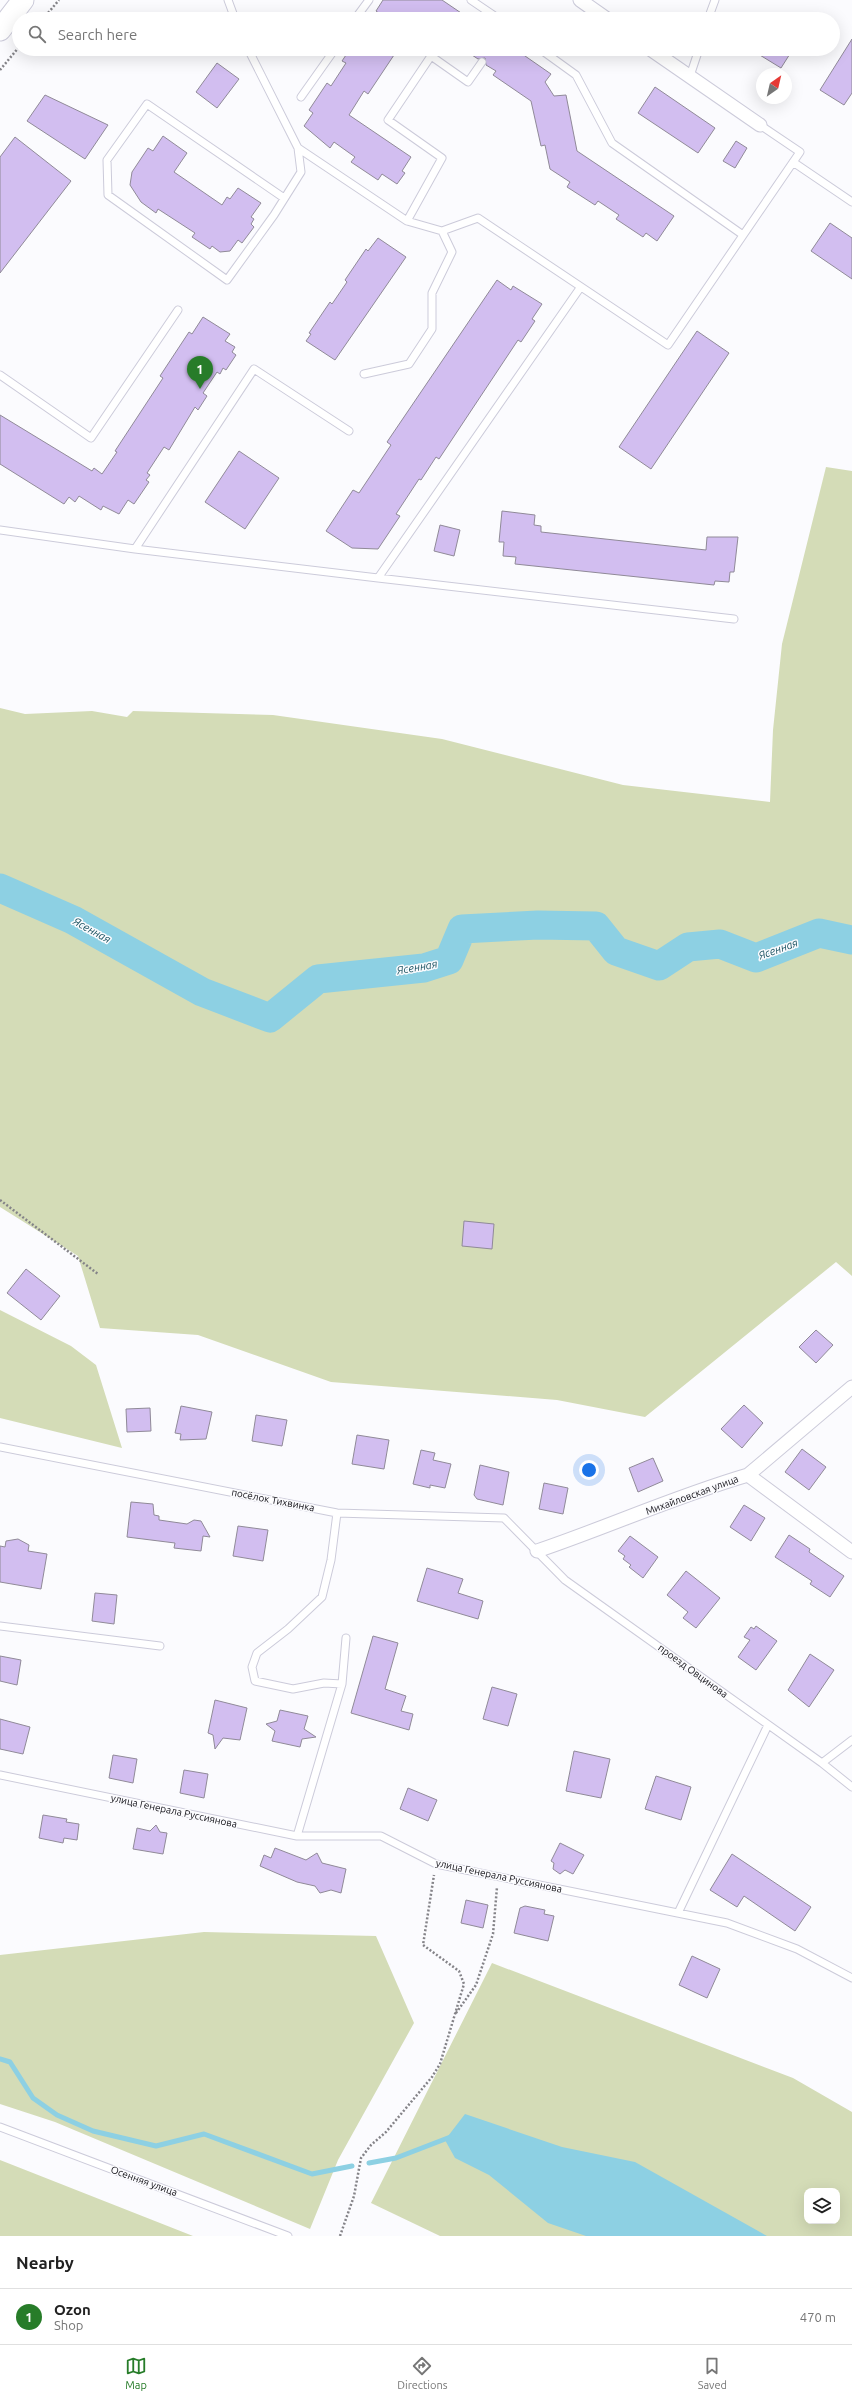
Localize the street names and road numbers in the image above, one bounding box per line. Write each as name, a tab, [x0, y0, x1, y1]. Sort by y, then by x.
street label: Михайловская улица	[644, 1473, 740, 1517]
street label: посёлок Тихвинка	[230, 1487, 316, 1513]
street label: проезд Овцинова	[656, 1642, 730, 1700]
street label: улица Генерала Руссиянова	[110, 1792, 238, 1830]
street label: улица Генерала Руссиянова	[435, 1857, 563, 1895]
street label: Осенняя улица	[109, 2164, 179, 2198]

